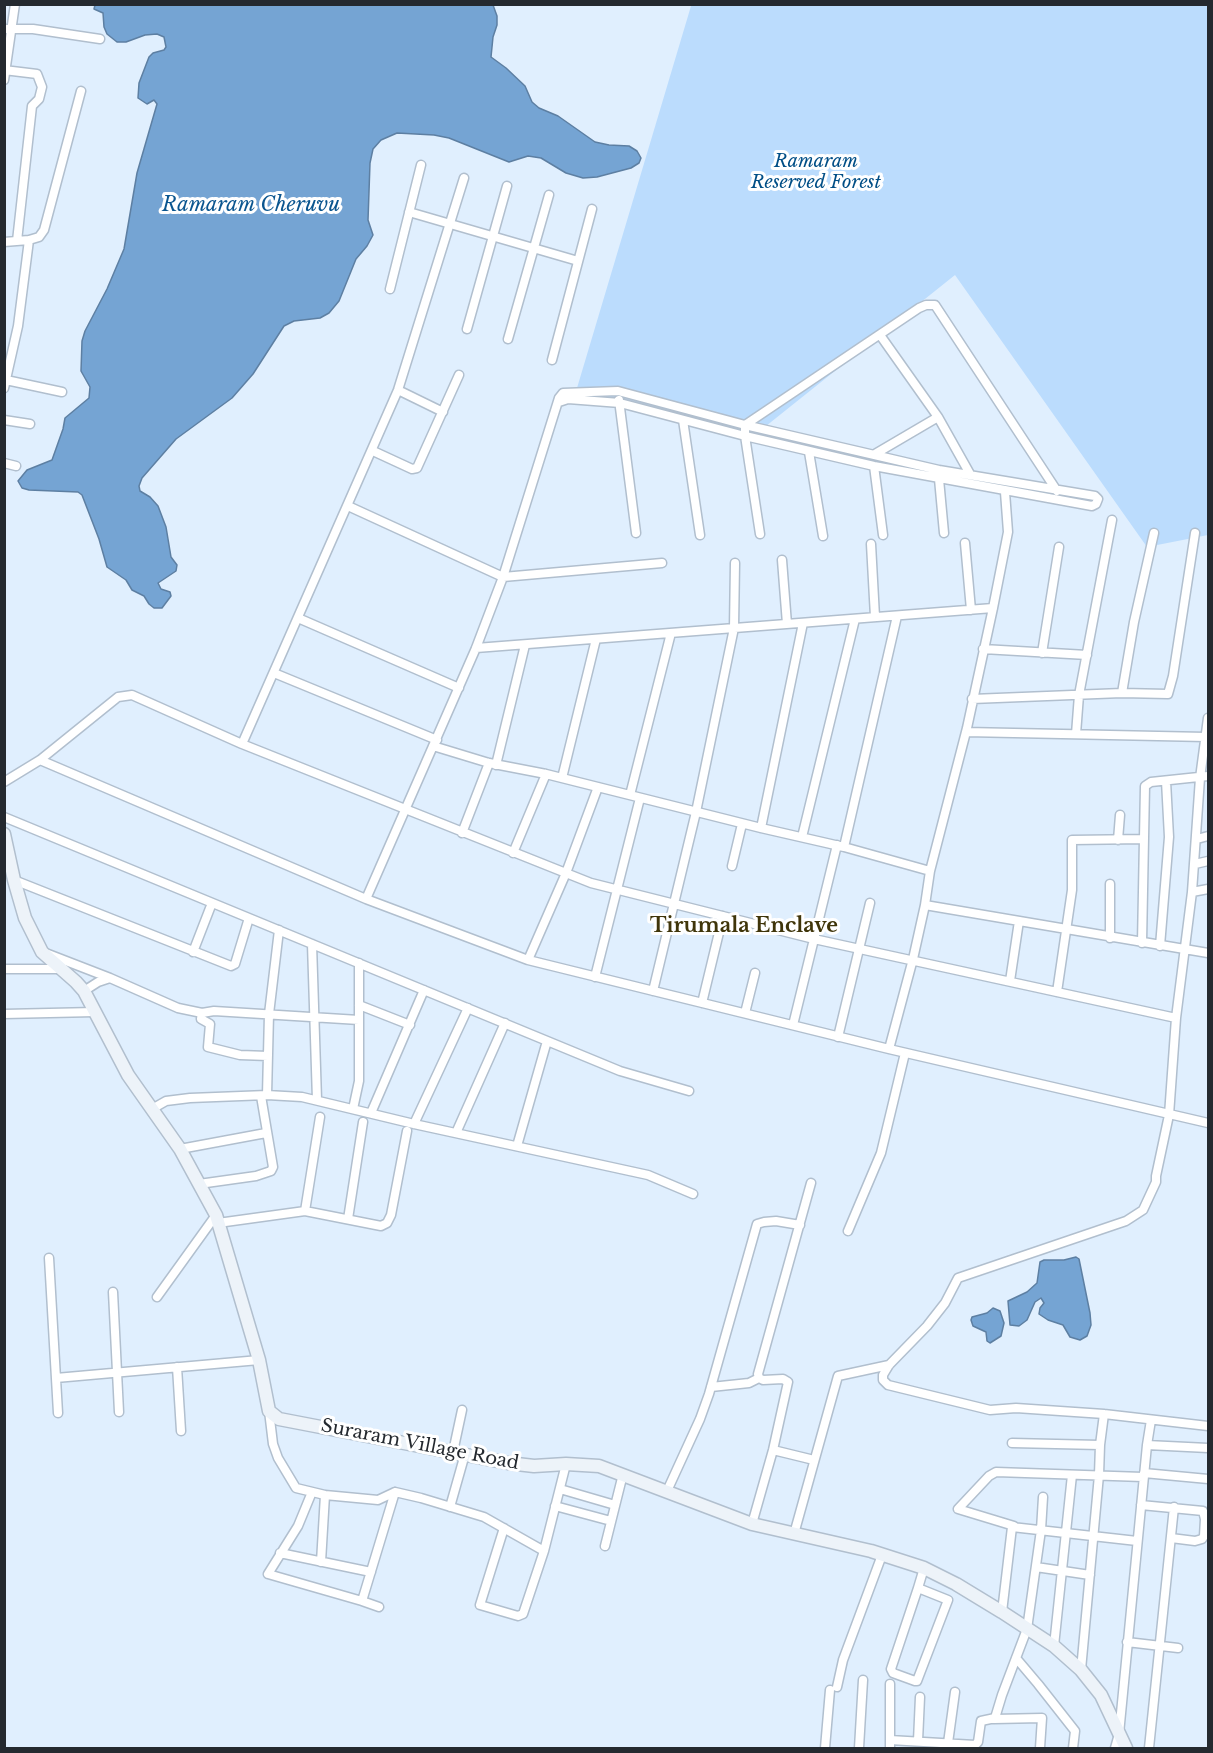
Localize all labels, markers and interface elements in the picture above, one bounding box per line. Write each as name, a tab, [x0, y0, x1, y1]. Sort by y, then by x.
park label: Ramaram Reserved Forest	[751, 151, 881, 194]
water label: Ramaram Cheruvu	[162, 193, 340, 217]
district label: Tirumala Enclave	[650, 914, 838, 938]
street label: Suraram Village Road	[319, 1415, 521, 1475]

